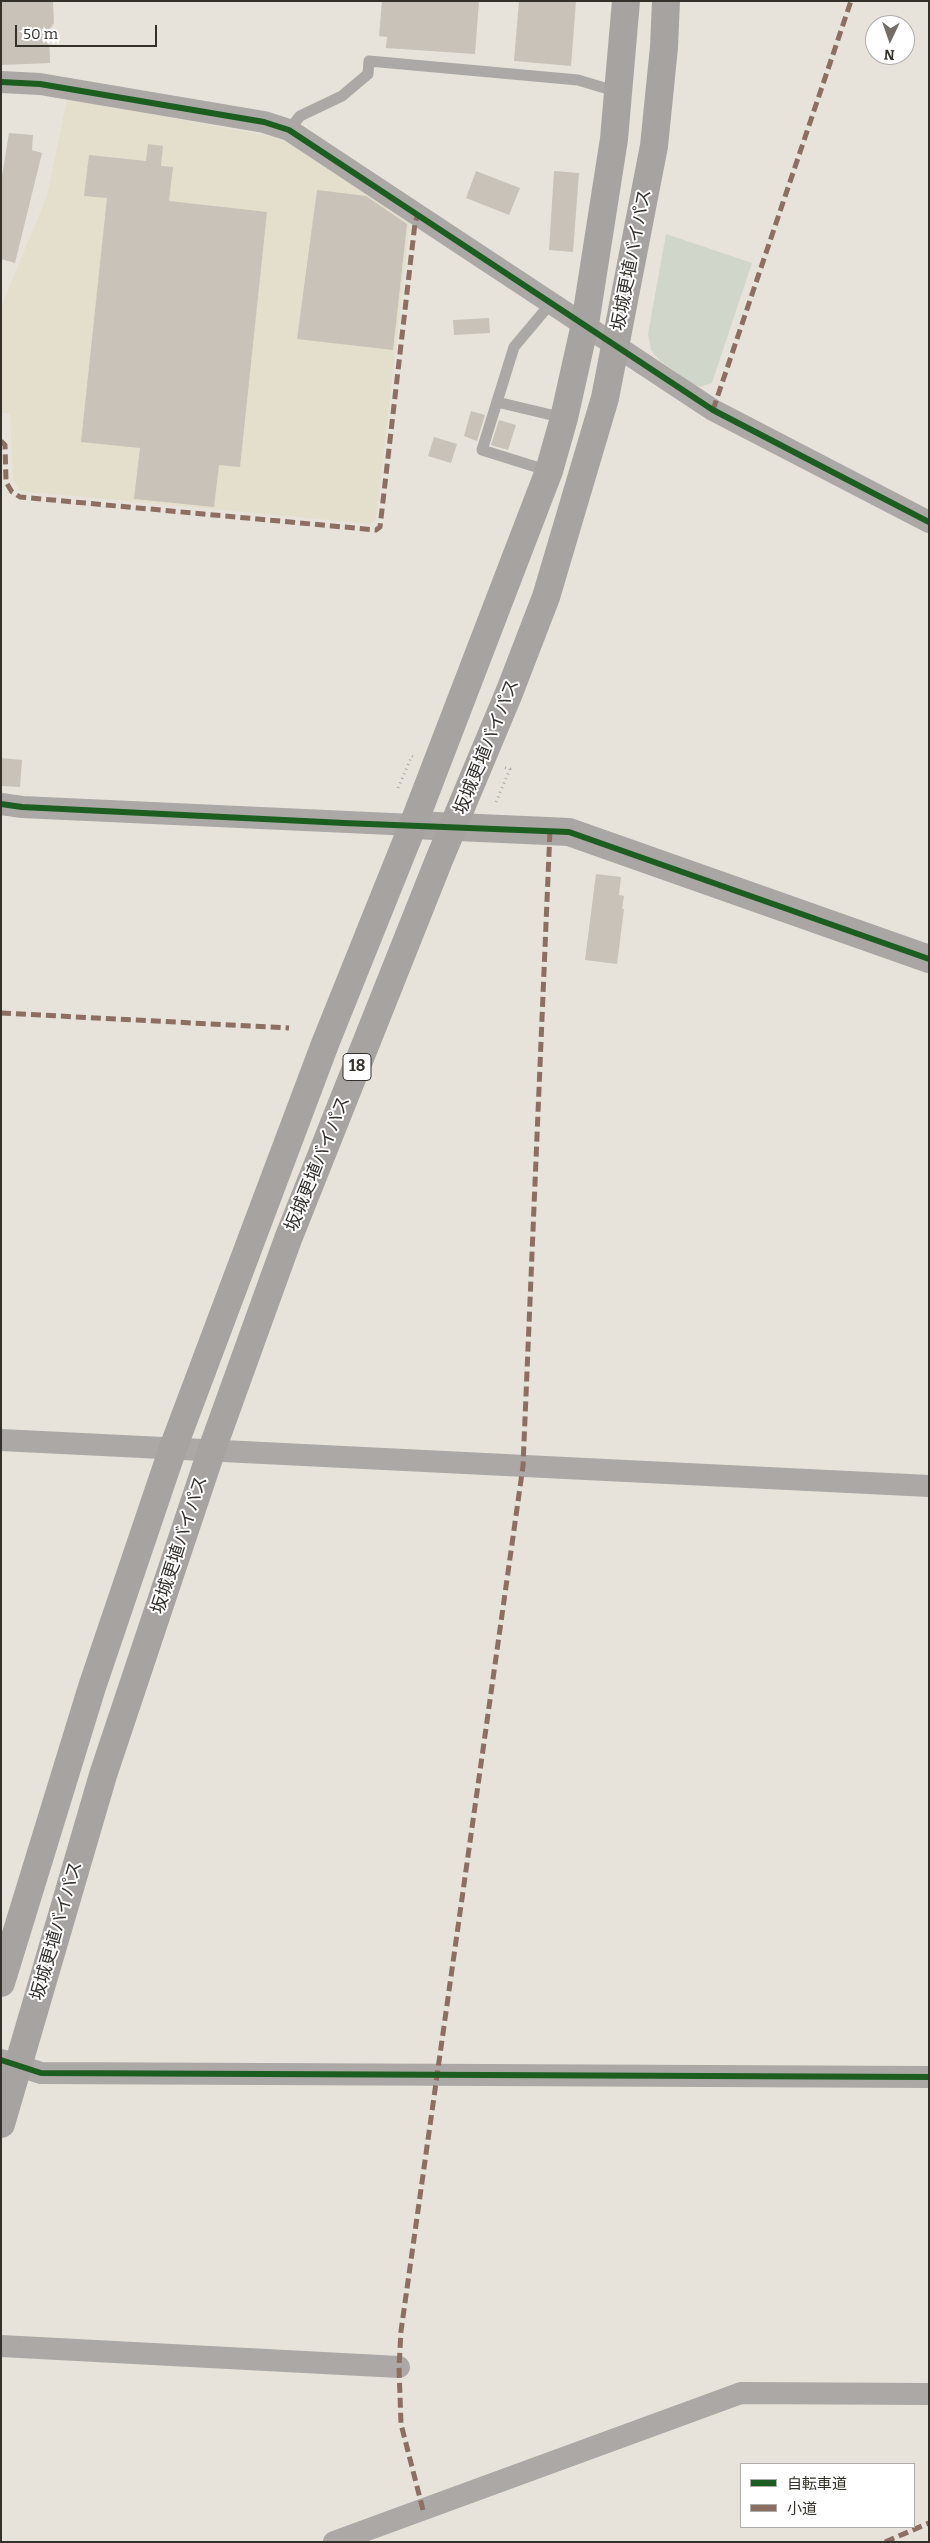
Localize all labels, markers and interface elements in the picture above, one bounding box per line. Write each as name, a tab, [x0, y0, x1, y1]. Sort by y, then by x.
scale bar	[18, 15, 160, 47]
north arrow	[865, 15, 915, 65]
text: 50 m	[23, 25, 58, 43]
text: N	[883, 46, 895, 63]
street label: 坂城更埴バイパス	[608, 187, 656, 333]
street label: 坂城更埴バイパス	[450, 676, 524, 818]
road number: 18	[343, 1054, 371, 1080]
street label: 坂城更埴バイパス	[281, 1093, 355, 1235]
street label: 坂城更埴バイパス	[147, 1473, 213, 1617]
street label: 坂城更埴バイパス	[27, 1859, 87, 2003]
legend	[740, 2463, 915, 2528]
text: 自転車道	[787, 2475, 847, 2493]
text: 小道	[787, 2500, 817, 2518]

